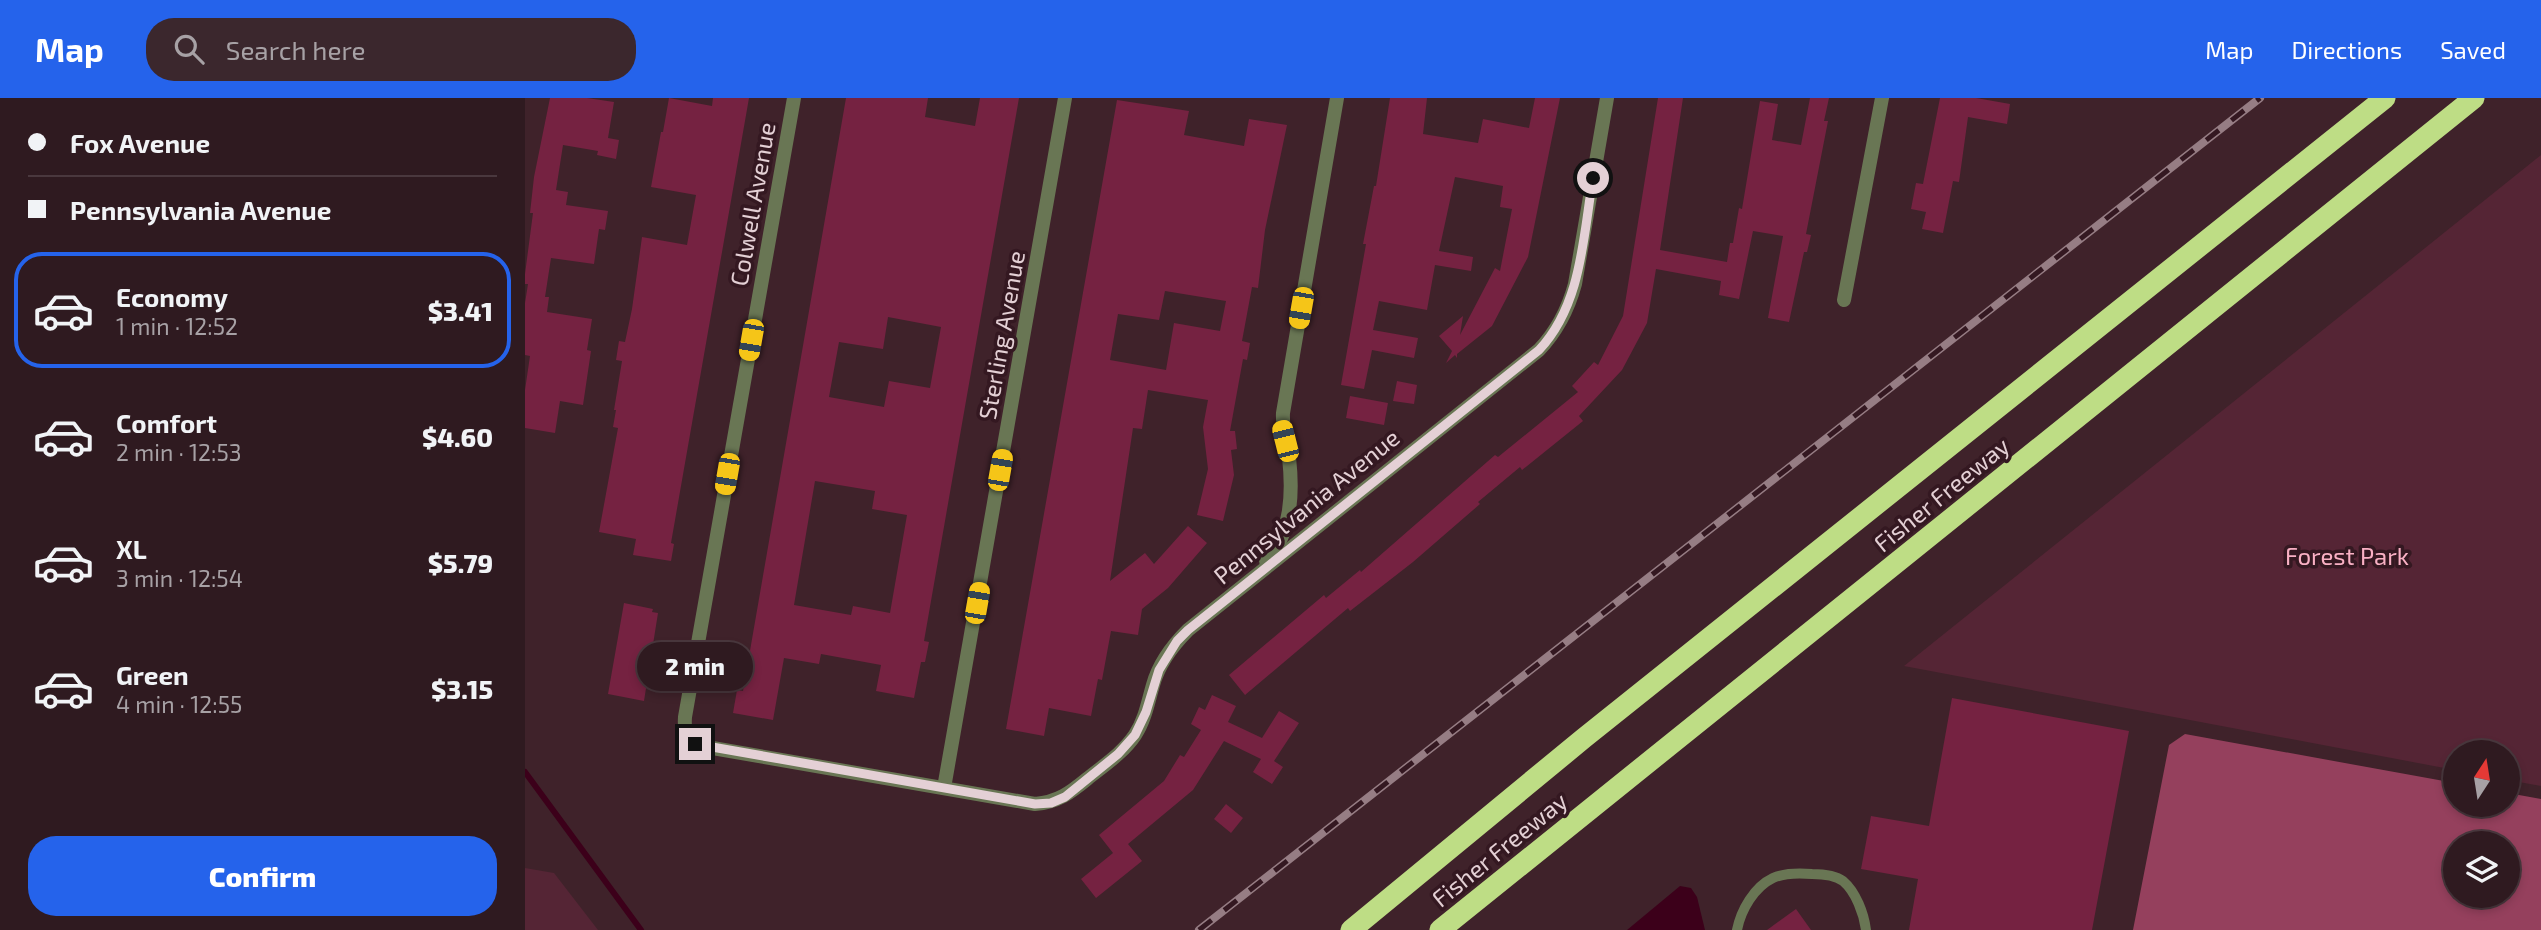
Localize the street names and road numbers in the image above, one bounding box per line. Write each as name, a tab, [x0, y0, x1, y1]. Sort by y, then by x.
street label: Colwell Avenue	[723, 120, 781, 288]
street label: Sterling Avenue	[972, 248, 1030, 422]
street label: Pennsylvania Avenue	[1207, 422, 1405, 590]
street label: Fisher Freeway	[1868, 430, 2015, 557]
street label: Fisher Freeway	[1426, 785, 1573, 912]

